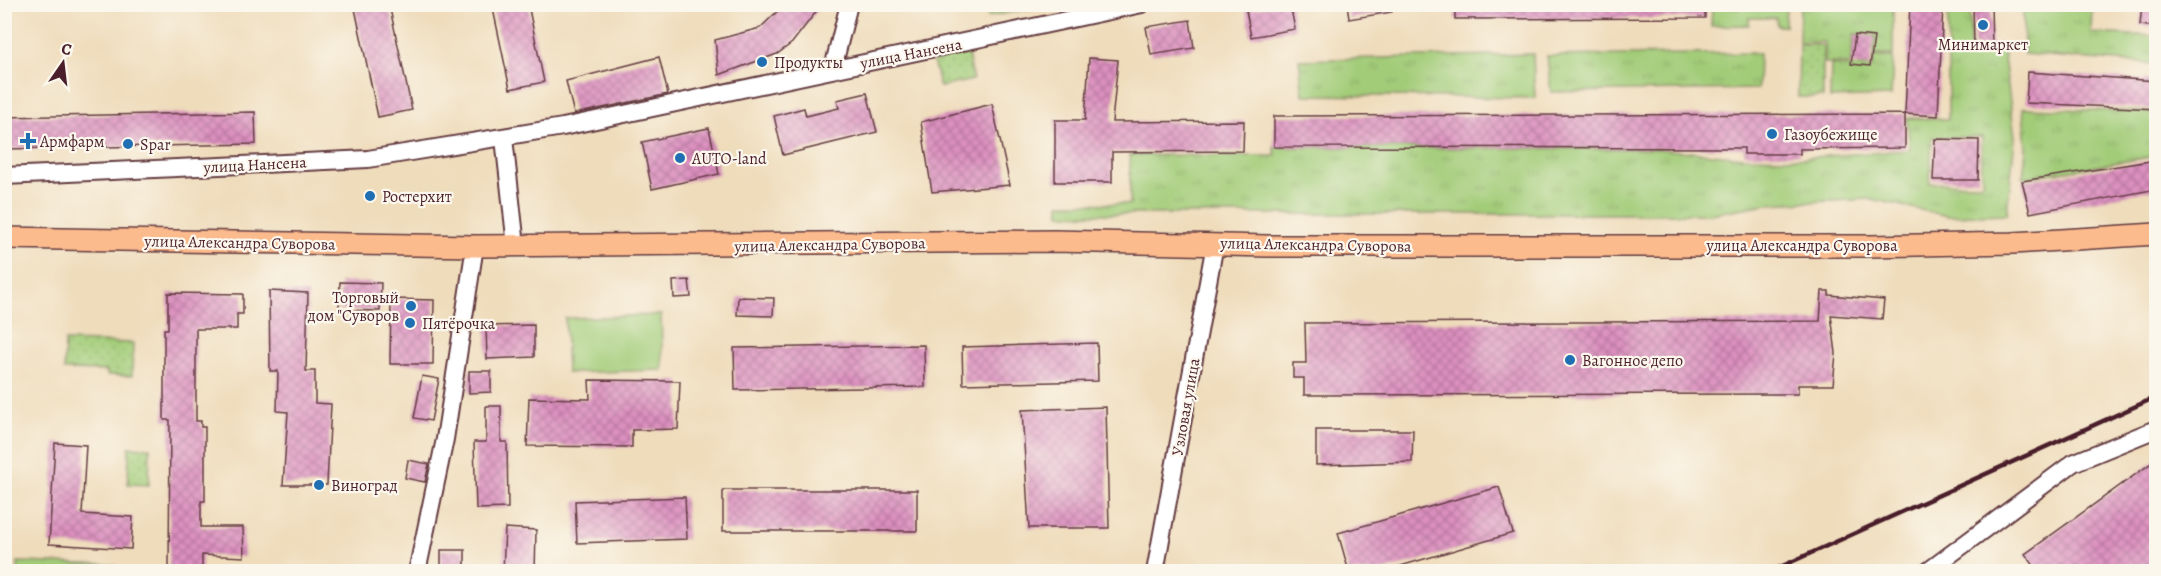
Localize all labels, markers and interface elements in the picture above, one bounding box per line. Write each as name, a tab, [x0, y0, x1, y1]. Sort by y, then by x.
marker: Минимаркет	[1976, 18, 1990, 32]
north arrow	[33, 33, 93, 93]
street label: улица Нансена	[857, 33, 965, 75]
place label: Минимаркет	[1938, 34, 2028, 56]
text: С	[59, 38, 74, 61]
place label: Продукты	[774, 52, 843, 74]
marker: Продукты	[755, 55, 769, 69]
place label: Газоубежище	[1784, 124, 1878, 146]
marker: Газоубежище	[1765, 127, 1779, 141]
place label: Армфарм	[39, 131, 105, 153]
marker: Армфарм	[21, 134, 35, 148]
place label: Spar	[140, 134, 171, 156]
marker: Spar	[121, 137, 135, 151]
place label: AUTO-land	[691, 148, 767, 170]
street label: улица Нансена	[202, 151, 308, 179]
marker: AUTO-land	[673, 151, 687, 165]
place label: Ростерхит	[382, 186, 452, 208]
marker: Ростерхит	[363, 189, 377, 203]
street label: улица Александра Суворова	[143, 230, 336, 256]
street label: улица Александра Суворова	[733, 232, 926, 258]
street label: улица Александра Суворова	[1219, 232, 1412, 258]
street label: улица Александра Суворова	[1705, 235, 1898, 257]
place label: Торговый дом "Суворов	[307, 287, 399, 327]
marker: Торговый дом "Суворов	[404, 299, 418, 313]
place label: Пятёрочка	[422, 313, 496, 335]
marker: Пятёрочка	[403, 316, 417, 330]
place label: Вагонное депо	[1582, 350, 1683, 372]
marker: Вагонное депо	[1563, 353, 1577, 367]
street label: Узловая улица	[1167, 356, 1206, 458]
place label: Виноград	[331, 475, 398, 497]
marker: Виноград	[312, 478, 326, 492]

